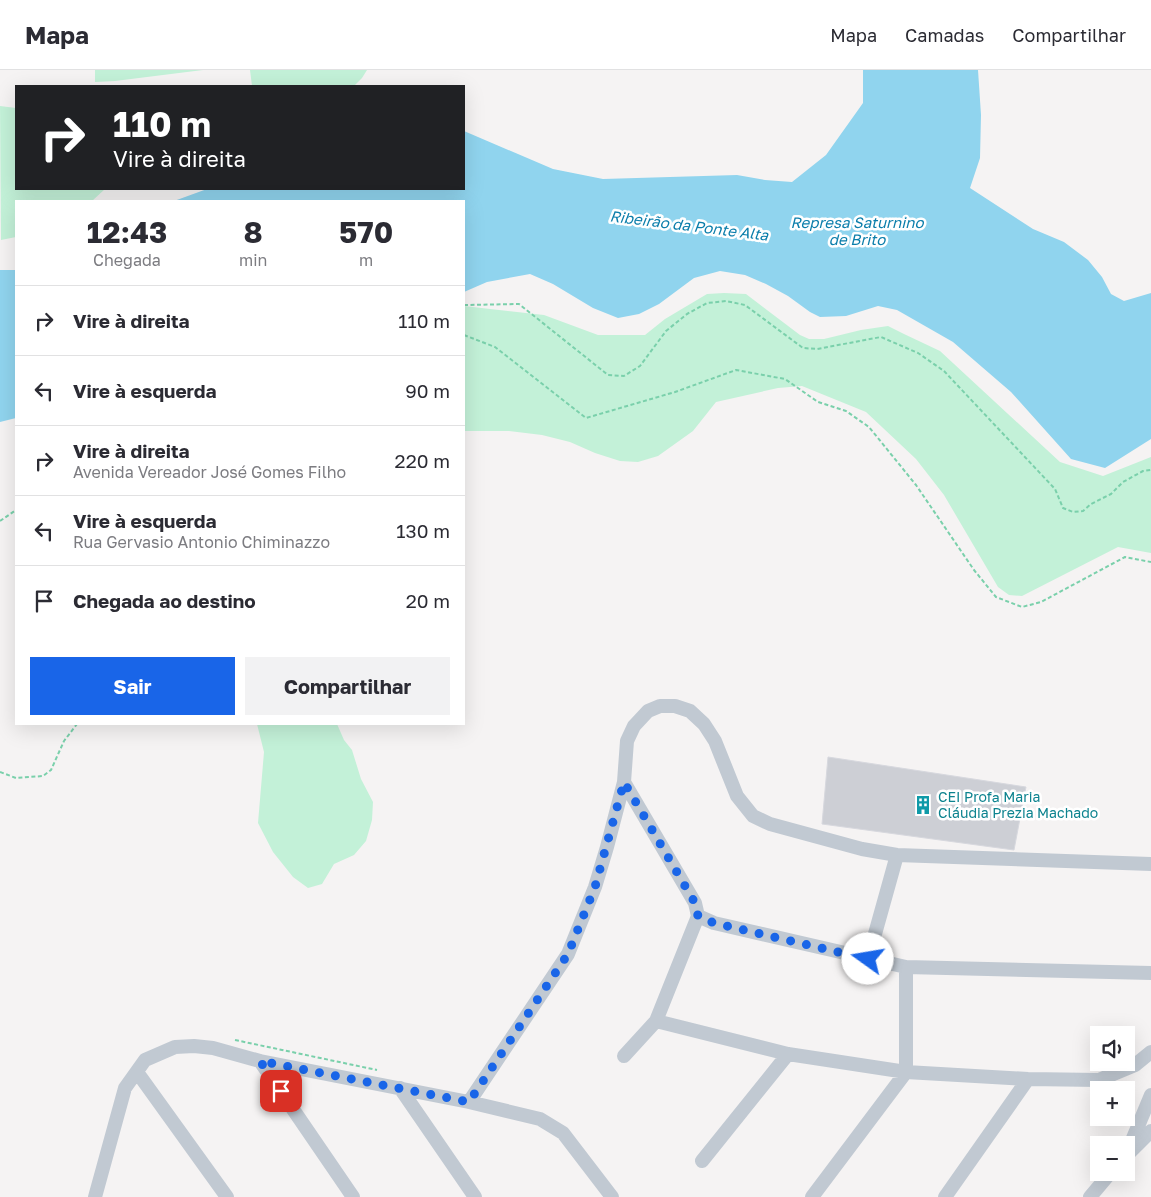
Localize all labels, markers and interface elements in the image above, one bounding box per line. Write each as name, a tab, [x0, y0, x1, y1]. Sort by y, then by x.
text: Mapa	[25, 20, 89, 49]
text: Mapa	[830, 24, 877, 46]
text: Camadas	[905, 24, 984, 46]
text: Compartilhar	[1012, 24, 1126, 46]
text: 110 m	[113, 103, 211, 145]
icon: right	[30, 105, 95, 170]
text: Vire à direita	[113, 145, 246, 172]
water label: Ribeirão da Ponte Alta	[609, 206, 770, 244]
water label: Represa Saturnino de Brito	[791, 213, 924, 248]
text: 12:43	[87, 214, 167, 250]
text: 8	[244, 214, 263, 250]
text: 570	[339, 214, 393, 250]
text: Chegada	[93, 250, 161, 270]
text: min	[239, 250, 267, 270]
text: m	[359, 250, 373, 270]
icon: right	[30, 307, 58, 335]
text: Vire à direita	[73, 309, 190, 332]
text: 110 m	[398, 309, 450, 332]
icon: left	[30, 377, 58, 405]
text: Vire à esquerda	[73, 379, 216, 402]
text: 90 m	[405, 379, 450, 402]
text: Vire à direita	[73, 439, 190, 462]
icon: right	[30, 447, 58, 475]
text: 220 m	[395, 449, 450, 472]
text: Avenida Vereador José Gomes Filho	[73, 462, 346, 482]
text: Vire à esquerda	[73, 509, 216, 532]
icon: left	[30, 517, 58, 545]
text: 130 m	[396, 519, 450, 542]
text: Rua Gervasio Antonio Chiminazzo	[73, 532, 330, 552]
icon: arrive	[30, 587, 58, 615]
text: Chegada ao destino	[73, 589, 256, 612]
text: 20 m	[406, 589, 450, 612]
button: Sair	[30, 657, 235, 715]
button: Compartilhar	[245, 657, 450, 715]
place label: CEI Profª Maria Cláudia Prezia Machado	[938, 788, 1098, 821]
building icon: CEI Profª Maria Cláudia Prezia Machado	[912, 794, 934, 816]
position arrow	[841, 932, 893, 984]
map controls	[1090, 1026, 1135, 1181]
button: sound	[1090, 1026, 1135, 1071]
pin	[260, 1070, 302, 1112]
icon: arrive	[267, 1077, 295, 1105]
button: +	[1090, 1081, 1135, 1126]
button: −	[1090, 1136, 1135, 1181]

